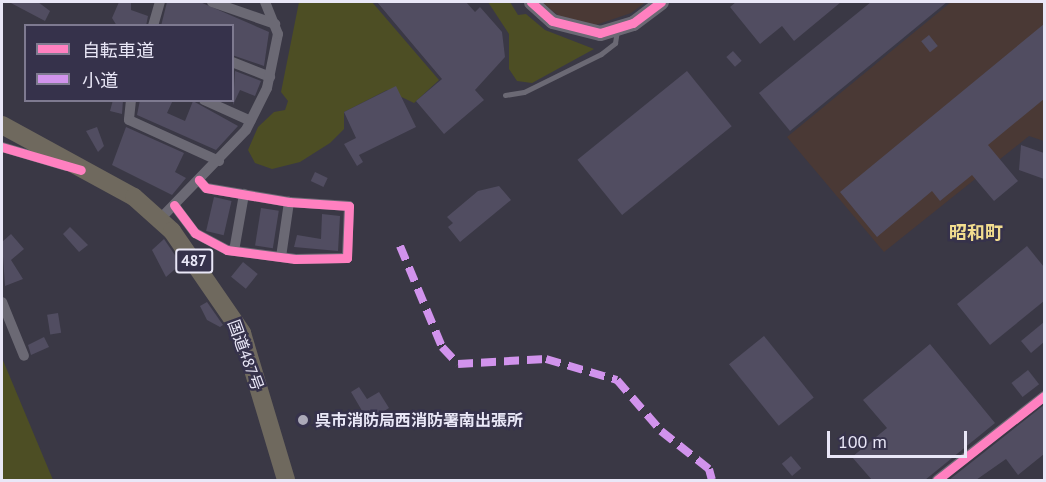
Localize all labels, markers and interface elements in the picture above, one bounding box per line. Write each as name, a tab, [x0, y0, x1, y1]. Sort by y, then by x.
legend	[24, 24, 234, 102]
text: 自転車道	[82, 39, 154, 62]
text: 小道	[82, 69, 118, 92]
district label: 昭和町	[949, 222, 1003, 244]
road number: 487	[174, 249, 214, 273]
street label: 国道487号	[224, 317, 268, 393]
place label: 呉市消防局西消防署南出張所	[315, 410, 523, 430]
marker: 呉市消防局西消防署南出張所	[296, 413, 310, 427]
scale bar	[830, 419, 970, 457]
text: 100 m	[838, 430, 887, 453]

